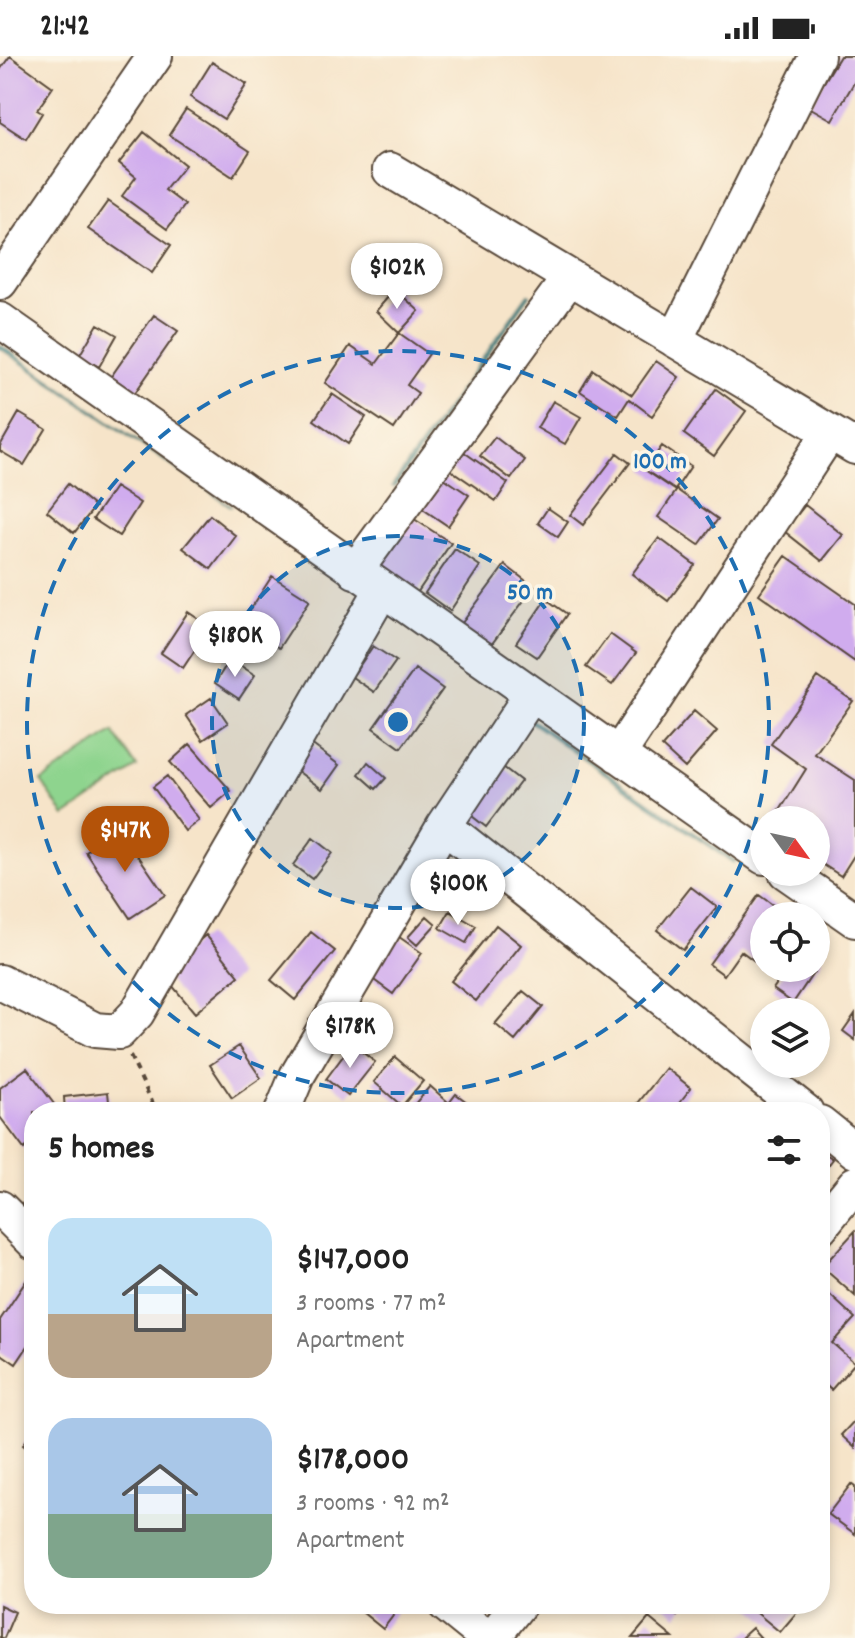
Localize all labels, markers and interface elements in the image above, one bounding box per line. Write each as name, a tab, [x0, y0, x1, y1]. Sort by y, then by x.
text: 21:42	[40, 7, 90, 50]
pin: $102K	[341, 243, 453, 311]
text: $102K	[369, 250, 425, 287]
text: 100 m	[633, 446, 687, 480]
text: 50 m	[507, 577, 553, 611]
pin: $180K	[179, 611, 291, 679]
text: $180K	[207, 618, 263, 655]
centre of rings	[384, 708, 412, 736]
pin: $147K	[69, 806, 181, 874]
north arrow	[750, 806, 830, 886]
map controls	[750, 806, 830, 1078]
text: $147K	[99, 813, 151, 850]
pin: $100K	[402, 859, 514, 927]
text: $100K	[428, 866, 488, 903]
button: locate	[750, 902, 830, 982]
button: layers	[750, 998, 830, 1078]
pin: $178K	[294, 1002, 406, 1070]
text: $178K	[324, 1009, 376, 1046]
text: 5 homes	[48, 1126, 155, 1175]
icon: filters	[762, 1128, 806, 1172]
text: $147,000	[296, 1237, 410, 1286]
icon: home	[112, 1250, 208, 1346]
text: 3 rooms · 77 m²	[296, 1286, 446, 1323]
text: Apartment	[296, 1323, 405, 1360]
text: $178,000	[296, 1437, 409, 1486]
icon: home	[112, 1450, 208, 1546]
text: 3 rooms · 92 m²	[296, 1486, 450, 1523]
text: Apartment	[296, 1523, 405, 1560]

